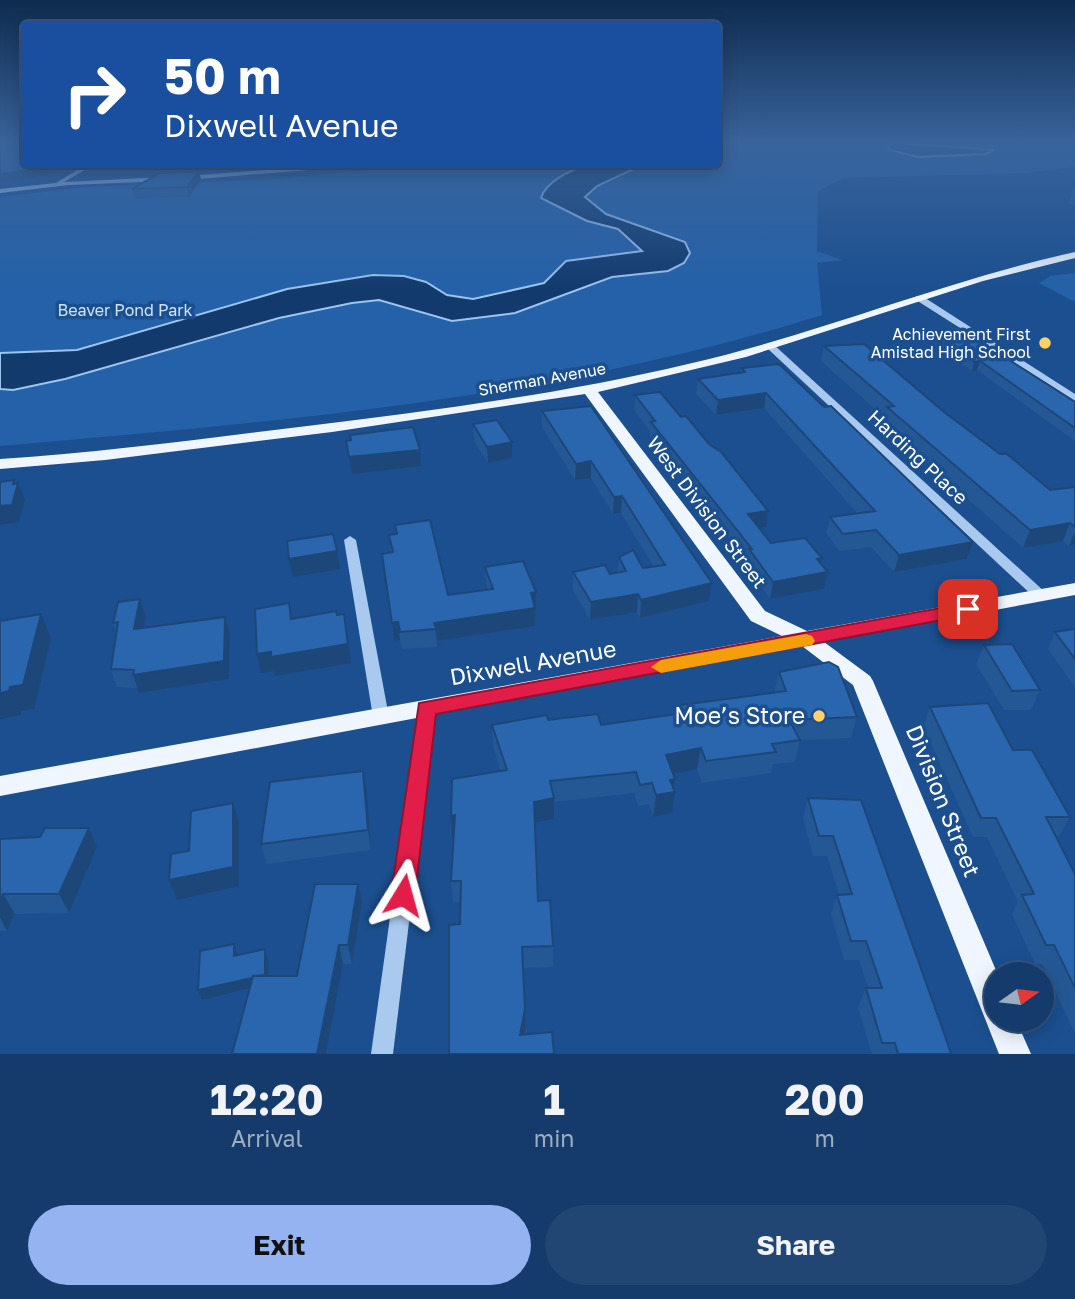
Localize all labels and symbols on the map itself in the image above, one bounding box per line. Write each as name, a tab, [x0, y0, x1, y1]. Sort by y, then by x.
park label: Beaver Pond Park	[57, 300, 193, 320]
place label: Achievement First Amistad High School	[871, 324, 1031, 362]
marker: Achievement First Amistad High School	[1037, 335, 1053, 351]
street label: Sherman Avenue	[477, 358, 607, 400]
street label: Harding Place	[864, 405, 973, 509]
street label: West Division Street	[643, 431, 772, 592]
pin	[938, 579, 998, 639]
street label: Dixwell Avenue	[447, 634, 618, 690]
place label: Moe’s Store	[674, 701, 805, 729]
marker: Moe’s Store	[811, 708, 827, 724]
street label: Division Street	[901, 721, 987, 881]
position arrow	[366, 858, 440, 932]
north arrow	[984, 962, 1054, 1032]

